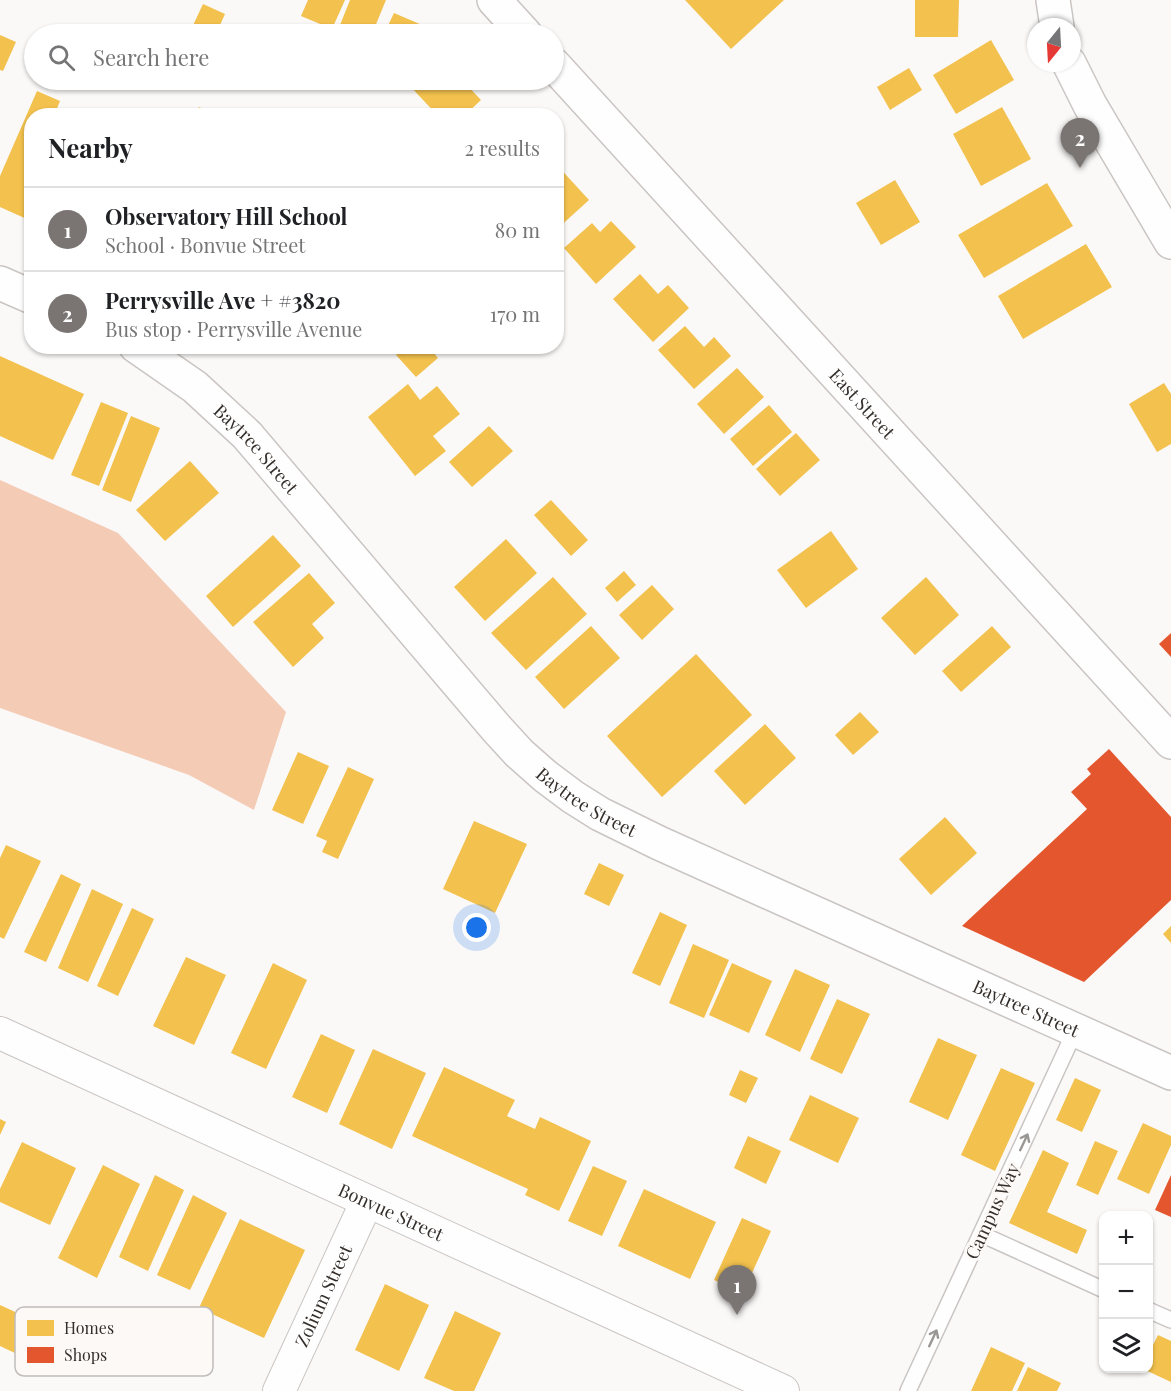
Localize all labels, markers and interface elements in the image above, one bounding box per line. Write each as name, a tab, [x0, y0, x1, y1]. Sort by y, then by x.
north arrow	[1027, 18, 1081, 72]
search box	[24, 24, 564, 90]
icon: search	[45, 41, 78, 74]
text: Search here	[93, 42, 209, 72]
pin: 2	[1060, 118, 1100, 168]
text: Nearby	[48, 130, 133, 165]
text: 2 results	[465, 134, 540, 161]
text: Observatory Hill School	[105, 201, 347, 231]
text: 1	[64, 216, 71, 243]
text: 80 m	[495, 216, 540, 243]
text: School · Bonvue Street	[105, 231, 305, 258]
text: Perrysville Ave + #3820	[105, 285, 341, 315]
text: 2	[62, 300, 73, 327]
text: 170 m	[490, 300, 540, 327]
text: Bus stop · Perrysville Avenue	[105, 315, 362, 342]
street label: East Street	[824, 363, 901, 444]
street label: Baytree Street	[209, 399, 304, 499]
street label: Baytree Street	[531, 762, 641, 842]
your location	[462, 913, 491, 942]
street label: Baytree Street	[969, 974, 1084, 1043]
one-way arrow	[1018, 1134, 1030, 1152]
street label: Campus Way	[959, 1159, 1025, 1263]
street label: Bonvue Street	[335, 1177, 448, 1246]
map controls	[1099, 1211, 1153, 1373]
button: +	[1099, 1211, 1153, 1265]
street label: Zolium Street	[289, 1240, 357, 1351]
button: −	[1099, 1265, 1153, 1319]
pin: 1	[718, 1266, 756, 1315]
legend	[15, 1307, 213, 1376]
text: Homes	[64, 1317, 114, 1338]
button: layers	[1099, 1319, 1153, 1373]
one-way arrow	[927, 1329, 939, 1347]
text: Shops	[64, 1344, 107, 1365]

